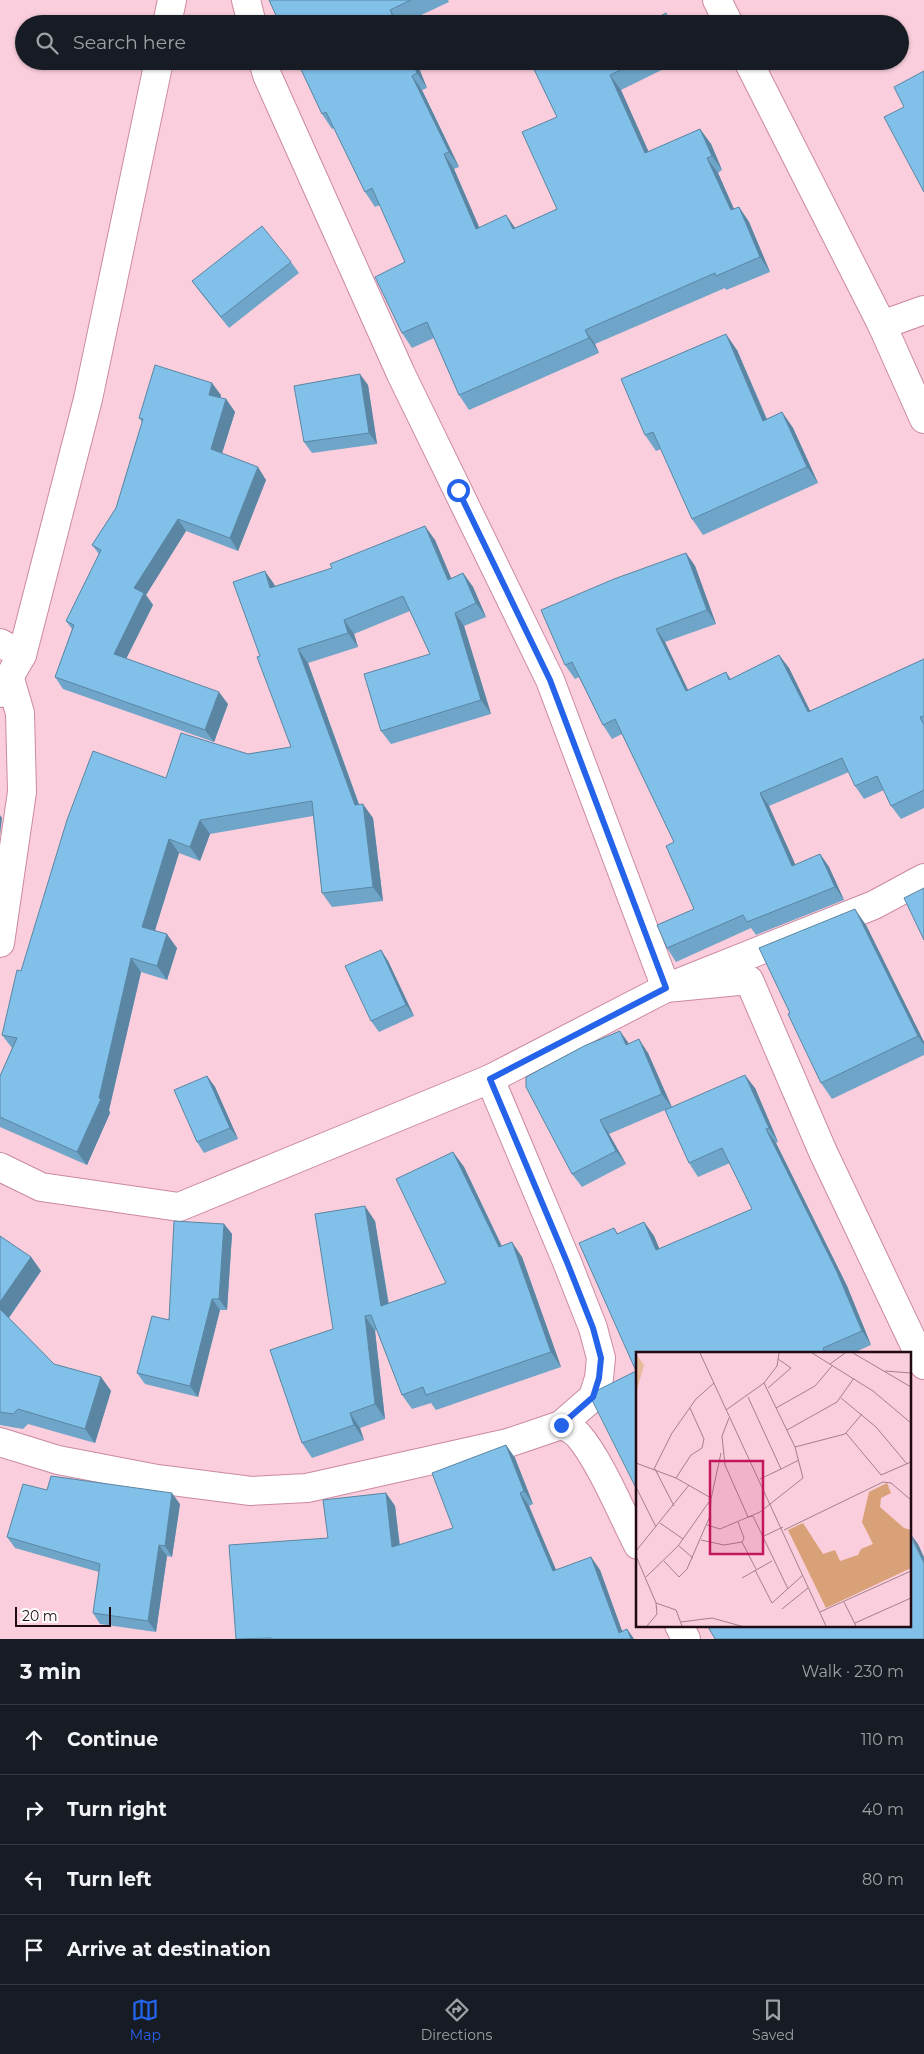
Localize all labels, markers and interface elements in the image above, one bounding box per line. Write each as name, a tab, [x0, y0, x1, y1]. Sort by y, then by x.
search box	[15, 15, 909, 70]
icon: search	[33, 29, 61, 57]
text: Search here	[73, 31, 186, 54]
route start	[447, 479, 470, 502]
inset map	[636, 1352, 912, 1626]
route end	[550, 1414, 573, 1437]
scale bar	[15, 1604, 111, 1627]
text: 20 m	[22, 1607, 58, 1625]
text: 3 min	[20, 1659, 81, 1684]
text: Walk · 230 m	[802, 1662, 904, 1681]
icon: ahead	[20, 1726, 48, 1754]
text: Continue	[67, 1728, 158, 1751]
text: 110 m	[861, 1730, 904, 1749]
icon: right	[20, 1796, 48, 1824]
text: Turn right	[67, 1798, 167, 1821]
text: 40 m	[862, 1800, 904, 1819]
icon: left	[20, 1866, 48, 1894]
text: Turn left	[67, 1868, 152, 1891]
text: 80 m	[862, 1870, 904, 1889]
icon: arrive	[20, 1936, 48, 1964]
text: Arrive at destination	[67, 1938, 271, 1961]
tab: Map	[130, 1996, 161, 2044]
tab: Directions	[421, 1996, 492, 2044]
tab: Saved	[752, 1996, 794, 2044]

